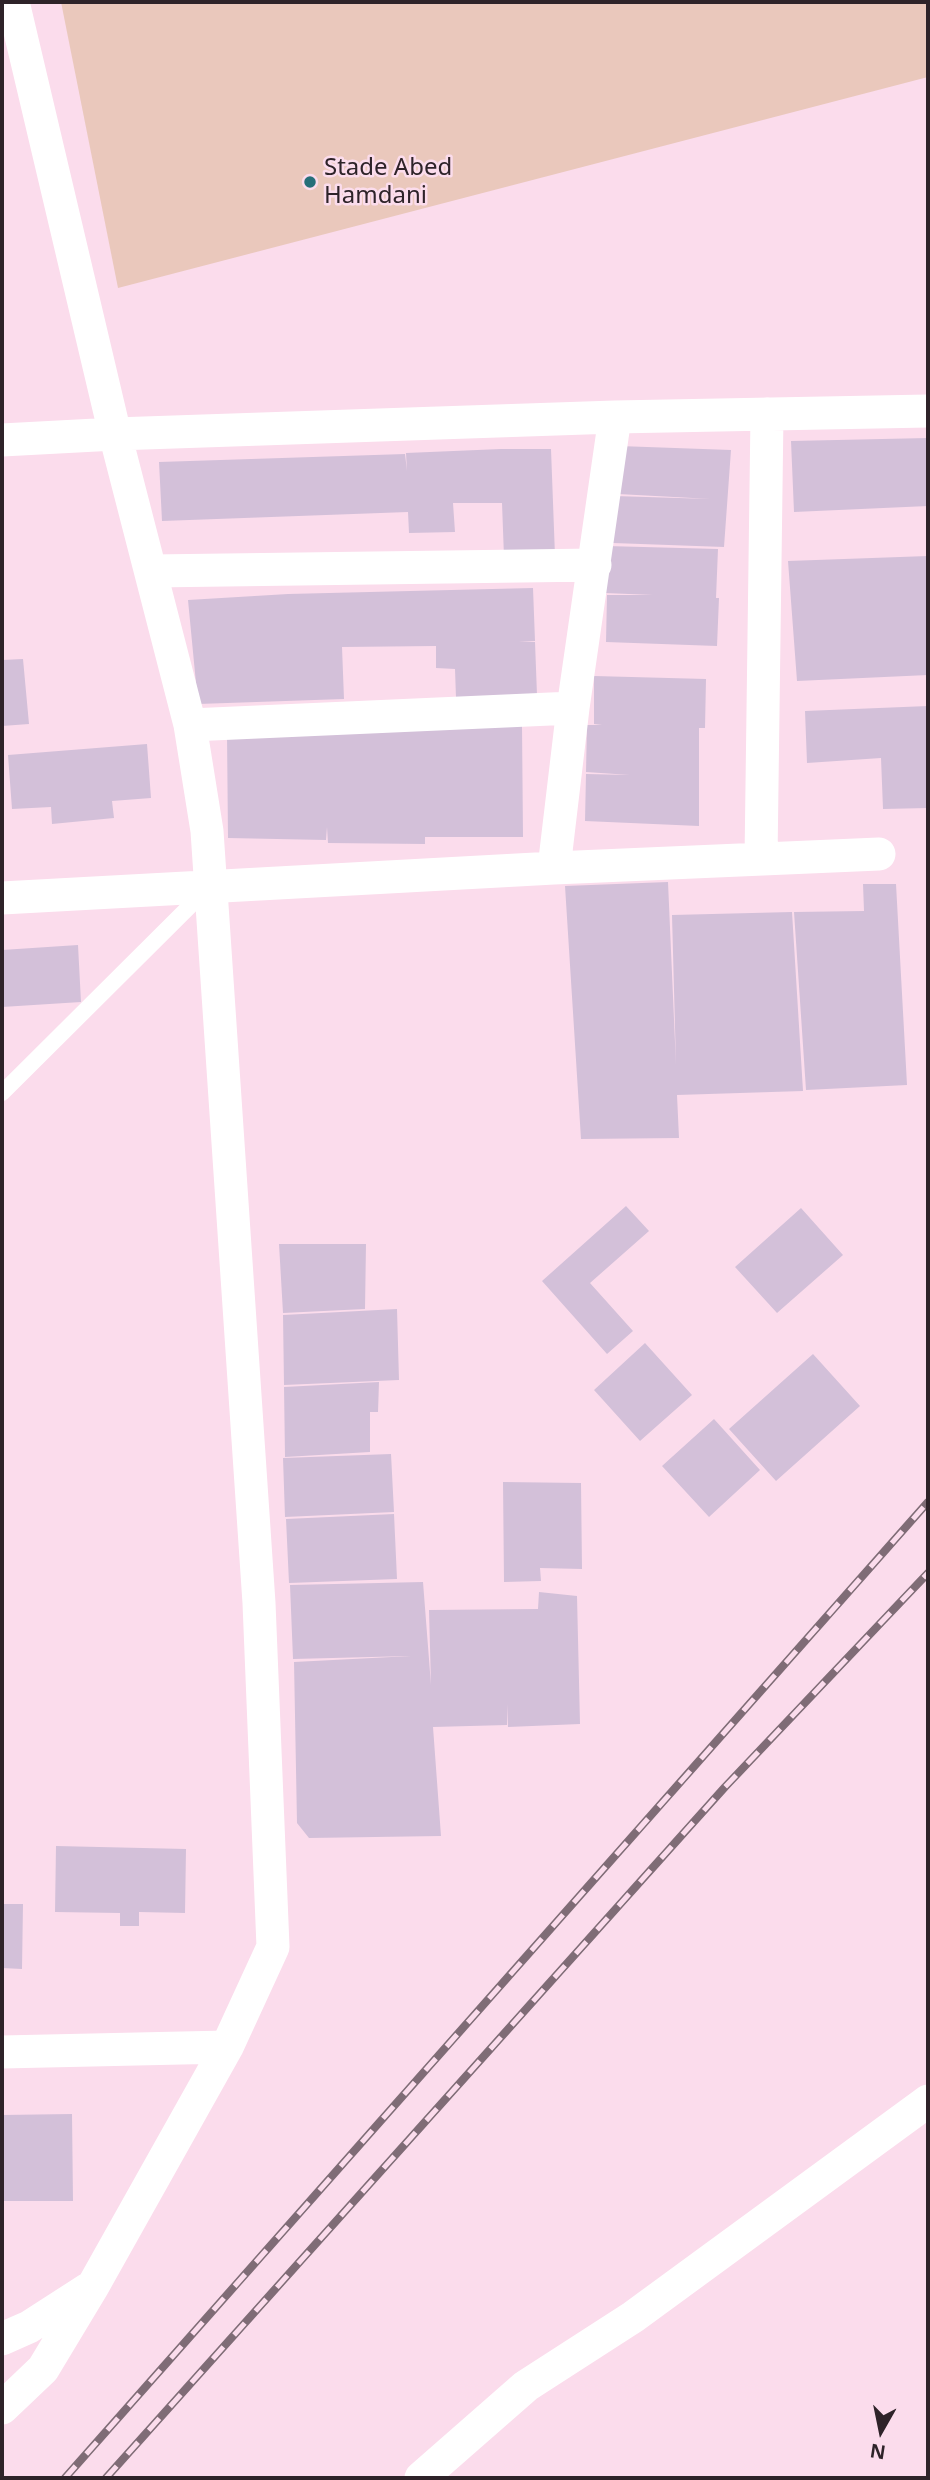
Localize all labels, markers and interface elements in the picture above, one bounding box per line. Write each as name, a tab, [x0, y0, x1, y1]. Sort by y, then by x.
place label: Stade Abed Hamdani	[324, 154, 452, 210]
marker: Stade Abed Hamdani	[302, 174, 318, 190]
north arrow	[846, 2396, 916, 2466]
text: N	[868, 2438, 887, 2466]

